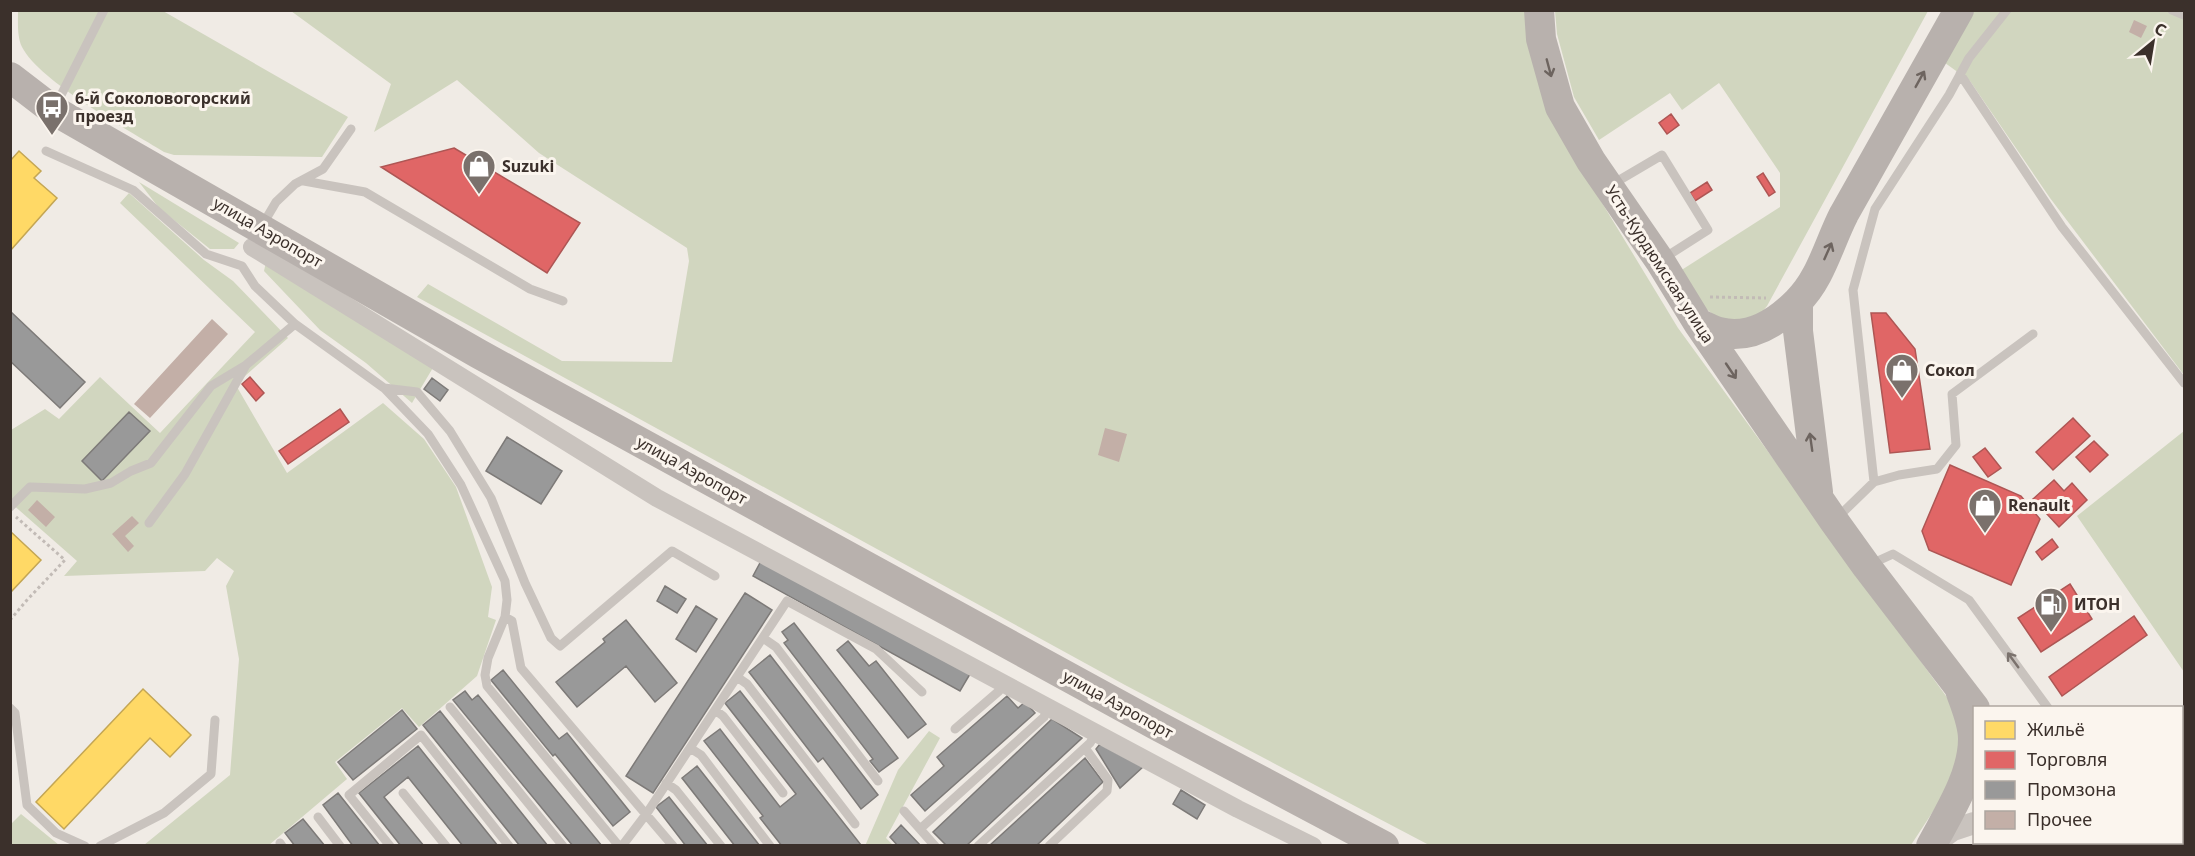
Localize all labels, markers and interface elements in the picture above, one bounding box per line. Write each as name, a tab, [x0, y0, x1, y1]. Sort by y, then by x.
north arrow	[2123, 12, 2183, 72]
text: С	[2151, 17, 2170, 41]
one-way arrow	[1544, 58, 1555, 77]
one-way arrow	[1914, 71, 1926, 88]
place label: 6-й Соколовогорский проезд	[75, 87, 251, 127]
bus stop icon: 6-й Соколовогорский проезд	[34, 89, 70, 136]
shop icon: Suzuki	[461, 148, 497, 195]
place label: Suzuki	[502, 155, 554, 177]
street label: Усть-Курдюмская улица	[1601, 181, 1719, 347]
street label: улица Аэропорт	[209, 192, 327, 273]
one-way arrow	[1822, 242, 1834, 260]
shop icon: Сокол	[1884, 352, 1920, 399]
place label: Сокол	[1925, 359, 1975, 381]
one-way arrow	[1725, 363, 1737, 379]
street label: улица Аэропорт	[633, 431, 752, 510]
one-way arrow	[1806, 432, 1817, 452]
shop icon: Renault	[1967, 487, 2003, 534]
place label: Renault	[2008, 494, 2070, 516]
fuel station icon: ИТОН	[2033, 586, 2069, 633]
place label: ИТОН	[2074, 593, 2120, 615]
one-way arrow	[2007, 653, 2020, 669]
street label: улица Аэропорт	[1059, 665, 1178, 744]
legend	[1973, 706, 2183, 844]
text: Жильё	[2027, 717, 2085, 741]
text: Торговля	[2027, 747, 2107, 771]
text: Промзона	[2027, 777, 2116, 801]
text: Прочее	[2027, 807, 2092, 831]

